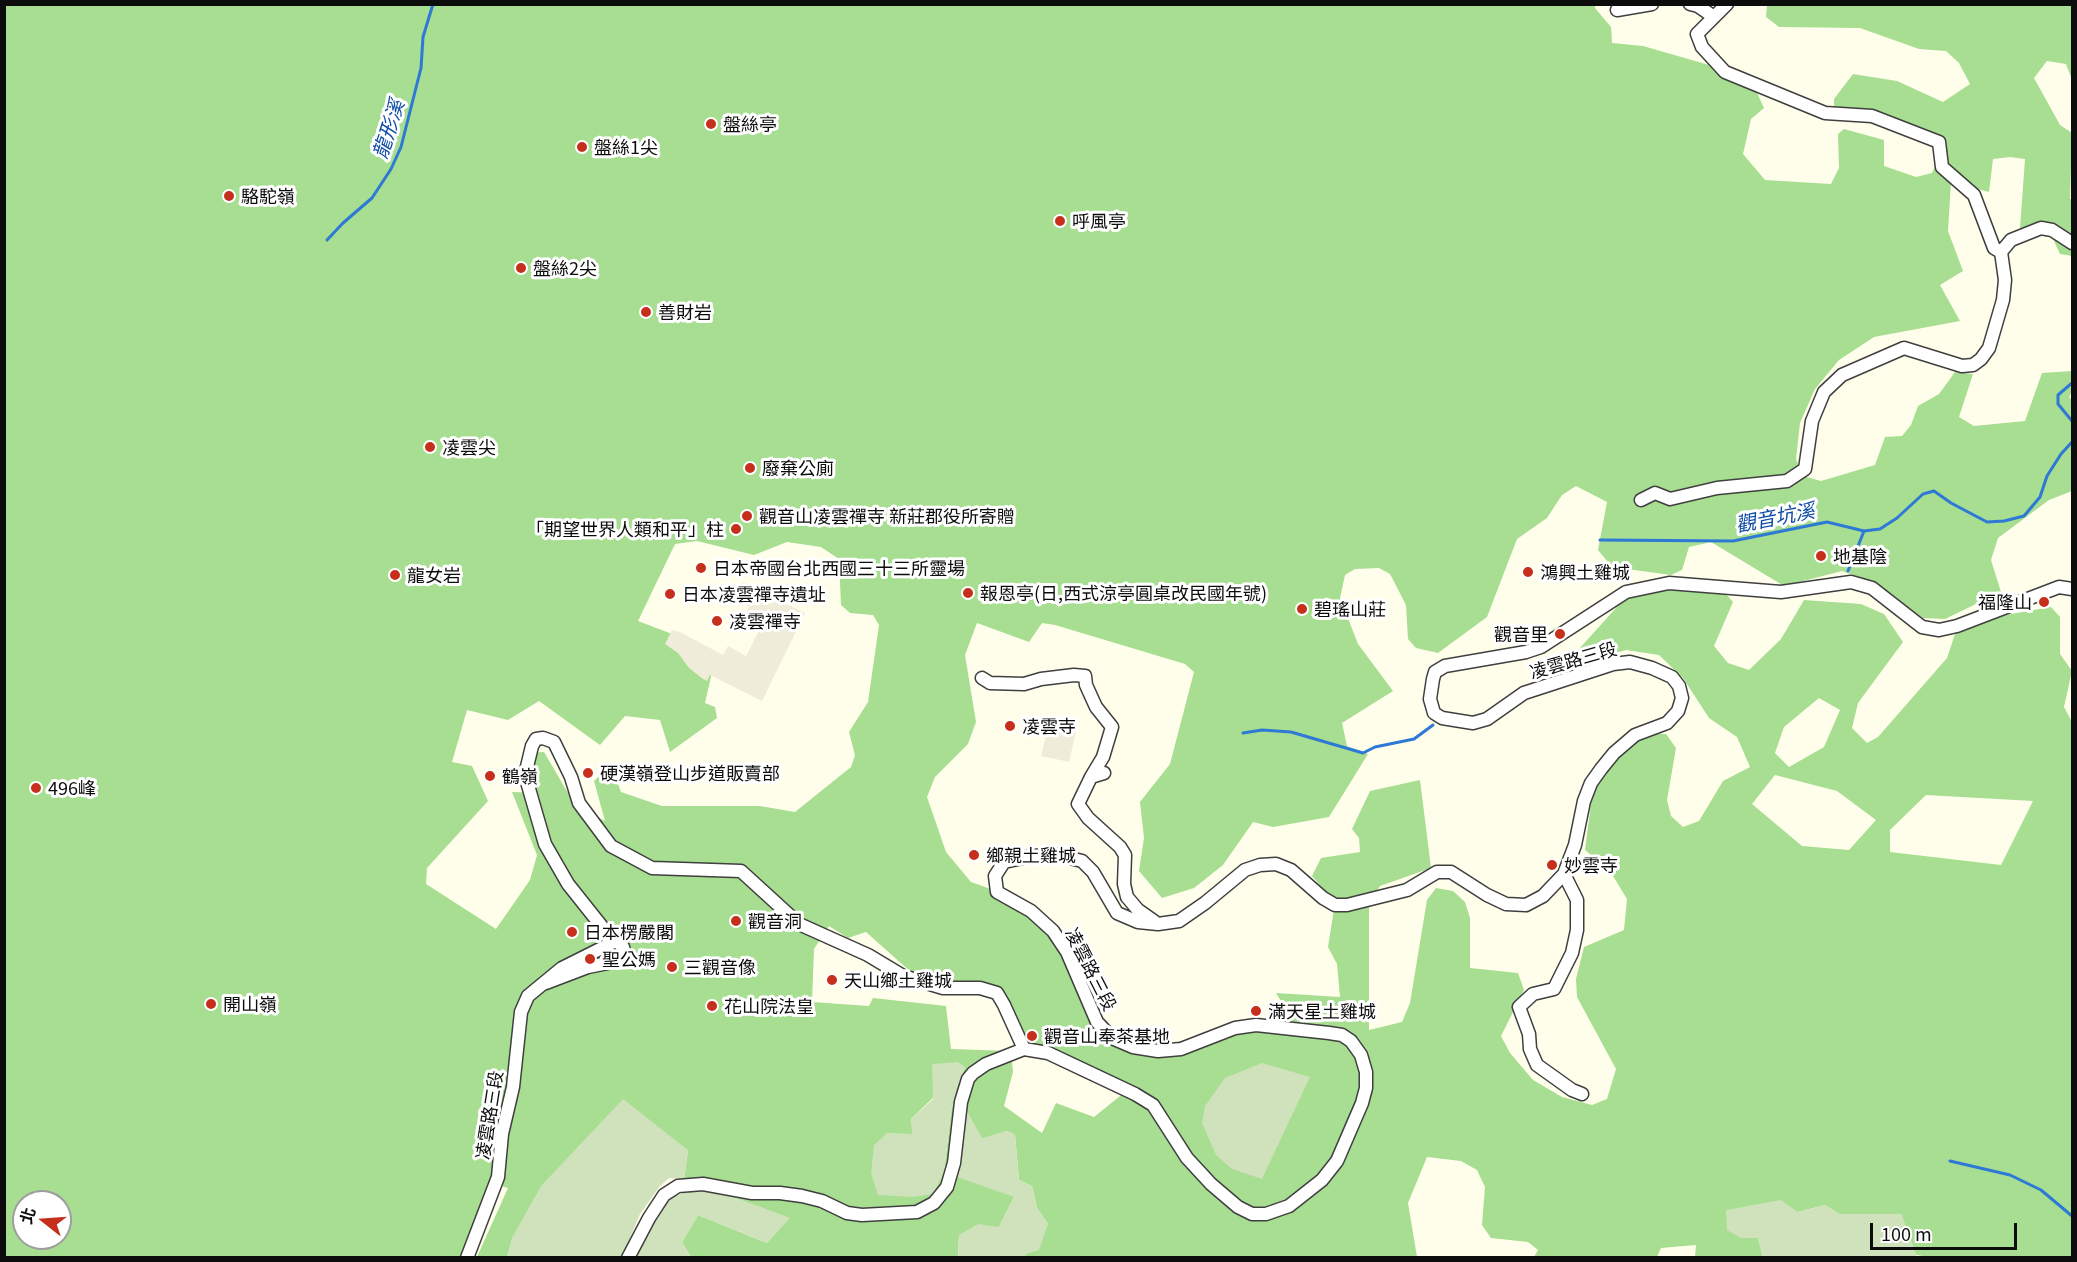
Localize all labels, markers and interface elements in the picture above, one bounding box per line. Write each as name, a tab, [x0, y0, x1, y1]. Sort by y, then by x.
water label: 龍形溪	[367, 97, 409, 161]
place label: 盤絲亭	[723, 113, 777, 135]
marker: 盤絲亭	[704, 117, 718, 131]
place label: 盤絲1尖	[594, 136, 658, 158]
marker: 盤絲1尖	[575, 140, 589, 154]
place label: 駱駝嶺	[241, 185, 295, 207]
marker: 駱駝嶺	[222, 189, 236, 203]
place label: 呼風亭	[1072, 210, 1126, 232]
marker: 呼風亭	[1053, 214, 1067, 228]
place label: 盤絲2尖	[533, 257, 597, 279]
marker: 盤絲2尖	[514, 261, 528, 275]
place label: 善財岩	[658, 301, 712, 323]
marker: 善財岩	[639, 305, 653, 319]
place label: 凌雲尖	[442, 436, 496, 458]
marker: 凌雲尖	[423, 440, 437, 454]
place label: 廢棄公廁	[762, 457, 834, 479]
marker: 廢棄公廁	[743, 461, 757, 475]
water label: 觀音坑溪	[1733, 498, 1817, 536]
place label: 觀音山凌雲禪寺 新莊郡役所寄贈	[759, 505, 1015, 527]
marker: 觀音山凌雲禪寺 新莊郡役所寄贈	[740, 509, 754, 523]
place label: 「期望世界人類和平」柱	[526, 518, 724, 540]
marker: 「期望世界人類和平」柱	[729, 522, 743, 536]
place label: 地基陰	[1833, 545, 1887, 567]
marker: 地基陰	[1814, 549, 1828, 563]
place label: 日本帝國台北西國三十三所靈場	[713, 557, 965, 579]
marker: 日本帝國台北西國三十三所靈場	[694, 561, 708, 575]
place label: 鴻興土雞城	[1540, 561, 1630, 583]
place label: 龍女岩	[407, 564, 461, 586]
marker: 鴻興土雞城	[1521, 565, 1535, 579]
marker: 龍女岩	[388, 568, 402, 582]
place label: 報恩亭(日,西式涼亭圓桌改民國年號)	[980, 582, 1267, 604]
place label: 日本凌雲禪寺遺址	[682, 583, 826, 605]
marker: 報恩亭(日,西式涼亭圓桌改民國年號)	[961, 586, 975, 600]
marker: 日本凌雲禪寺遺址	[663, 587, 677, 601]
place label: 福隆山	[1978, 591, 2032, 613]
marker: 福隆山	[2037, 595, 2051, 609]
place label: 碧瑤山莊	[1314, 598, 1386, 620]
marker: 碧瑤山莊	[1295, 602, 1309, 616]
place label: 凌雲禪寺	[729, 610, 801, 632]
marker: 凌雲禪寺	[710, 614, 724, 628]
place label: 觀音里	[1494, 623, 1548, 645]
marker: 觀音里	[1553, 627, 1567, 641]
street label: 凌雲路三段	[1527, 637, 1619, 683]
place label: 凌雲寺	[1022, 715, 1076, 737]
marker: 凌雲寺	[1003, 719, 1017, 733]
place label: 硬漢嶺登山步道販賣部	[600, 762, 780, 784]
place label: 鶴嶺	[502, 765, 538, 787]
marker: 硬漢嶺登山步道販賣部	[581, 766, 595, 780]
marker: 鶴嶺	[483, 769, 497, 783]
place label: 496峰	[48, 777, 96, 799]
marker: 496峰	[29, 781, 43, 795]
place label: 鄉親土雞城	[986, 844, 1076, 866]
marker: 鄉親土雞城	[967, 848, 981, 862]
place label: 妙雲寺	[1564, 854, 1618, 876]
marker: 妙雲寺	[1545, 858, 1559, 872]
place label: 觀音洞	[748, 910, 802, 932]
marker: 觀音洞	[729, 914, 743, 928]
place label: 日本楞嚴閣	[584, 921, 674, 943]
street label: 凌雲路三段	[1061, 924, 1121, 1014]
marker: 日本楞嚴閣	[565, 925, 579, 939]
place label: 聖公媽	[602, 948, 656, 970]
marker: 聖公媽	[583, 952, 597, 966]
place label: 三觀音像	[684, 956, 756, 978]
marker: 三觀音像	[665, 960, 679, 974]
place label: 天山鄉土雞城	[844, 969, 952, 991]
marker: 天山鄉土雞城	[825, 973, 839, 987]
place label: 開山嶺	[223, 993, 277, 1015]
place label: 花山院法皇	[724, 995, 814, 1017]
marker: 開山嶺	[204, 997, 218, 1011]
marker: 花山院法皇	[705, 999, 719, 1013]
place label: 滿天星土雞城	[1268, 1000, 1376, 1022]
marker: 滿天星土雞城	[1249, 1004, 1263, 1018]
place label: 觀音山奉茶基地	[1044, 1025, 1170, 1047]
marker: 觀音山奉茶基地	[1025, 1029, 1039, 1043]
street label: 凌雲路三段	[471, 1069, 507, 1161]
north arrow	[12, 1190, 72, 1250]
text: 北	[13, 1204, 41, 1226]
scale bar	[1873, 1211, 2020, 1249]
text: 100 m	[1881, 1220, 1932, 1246]

